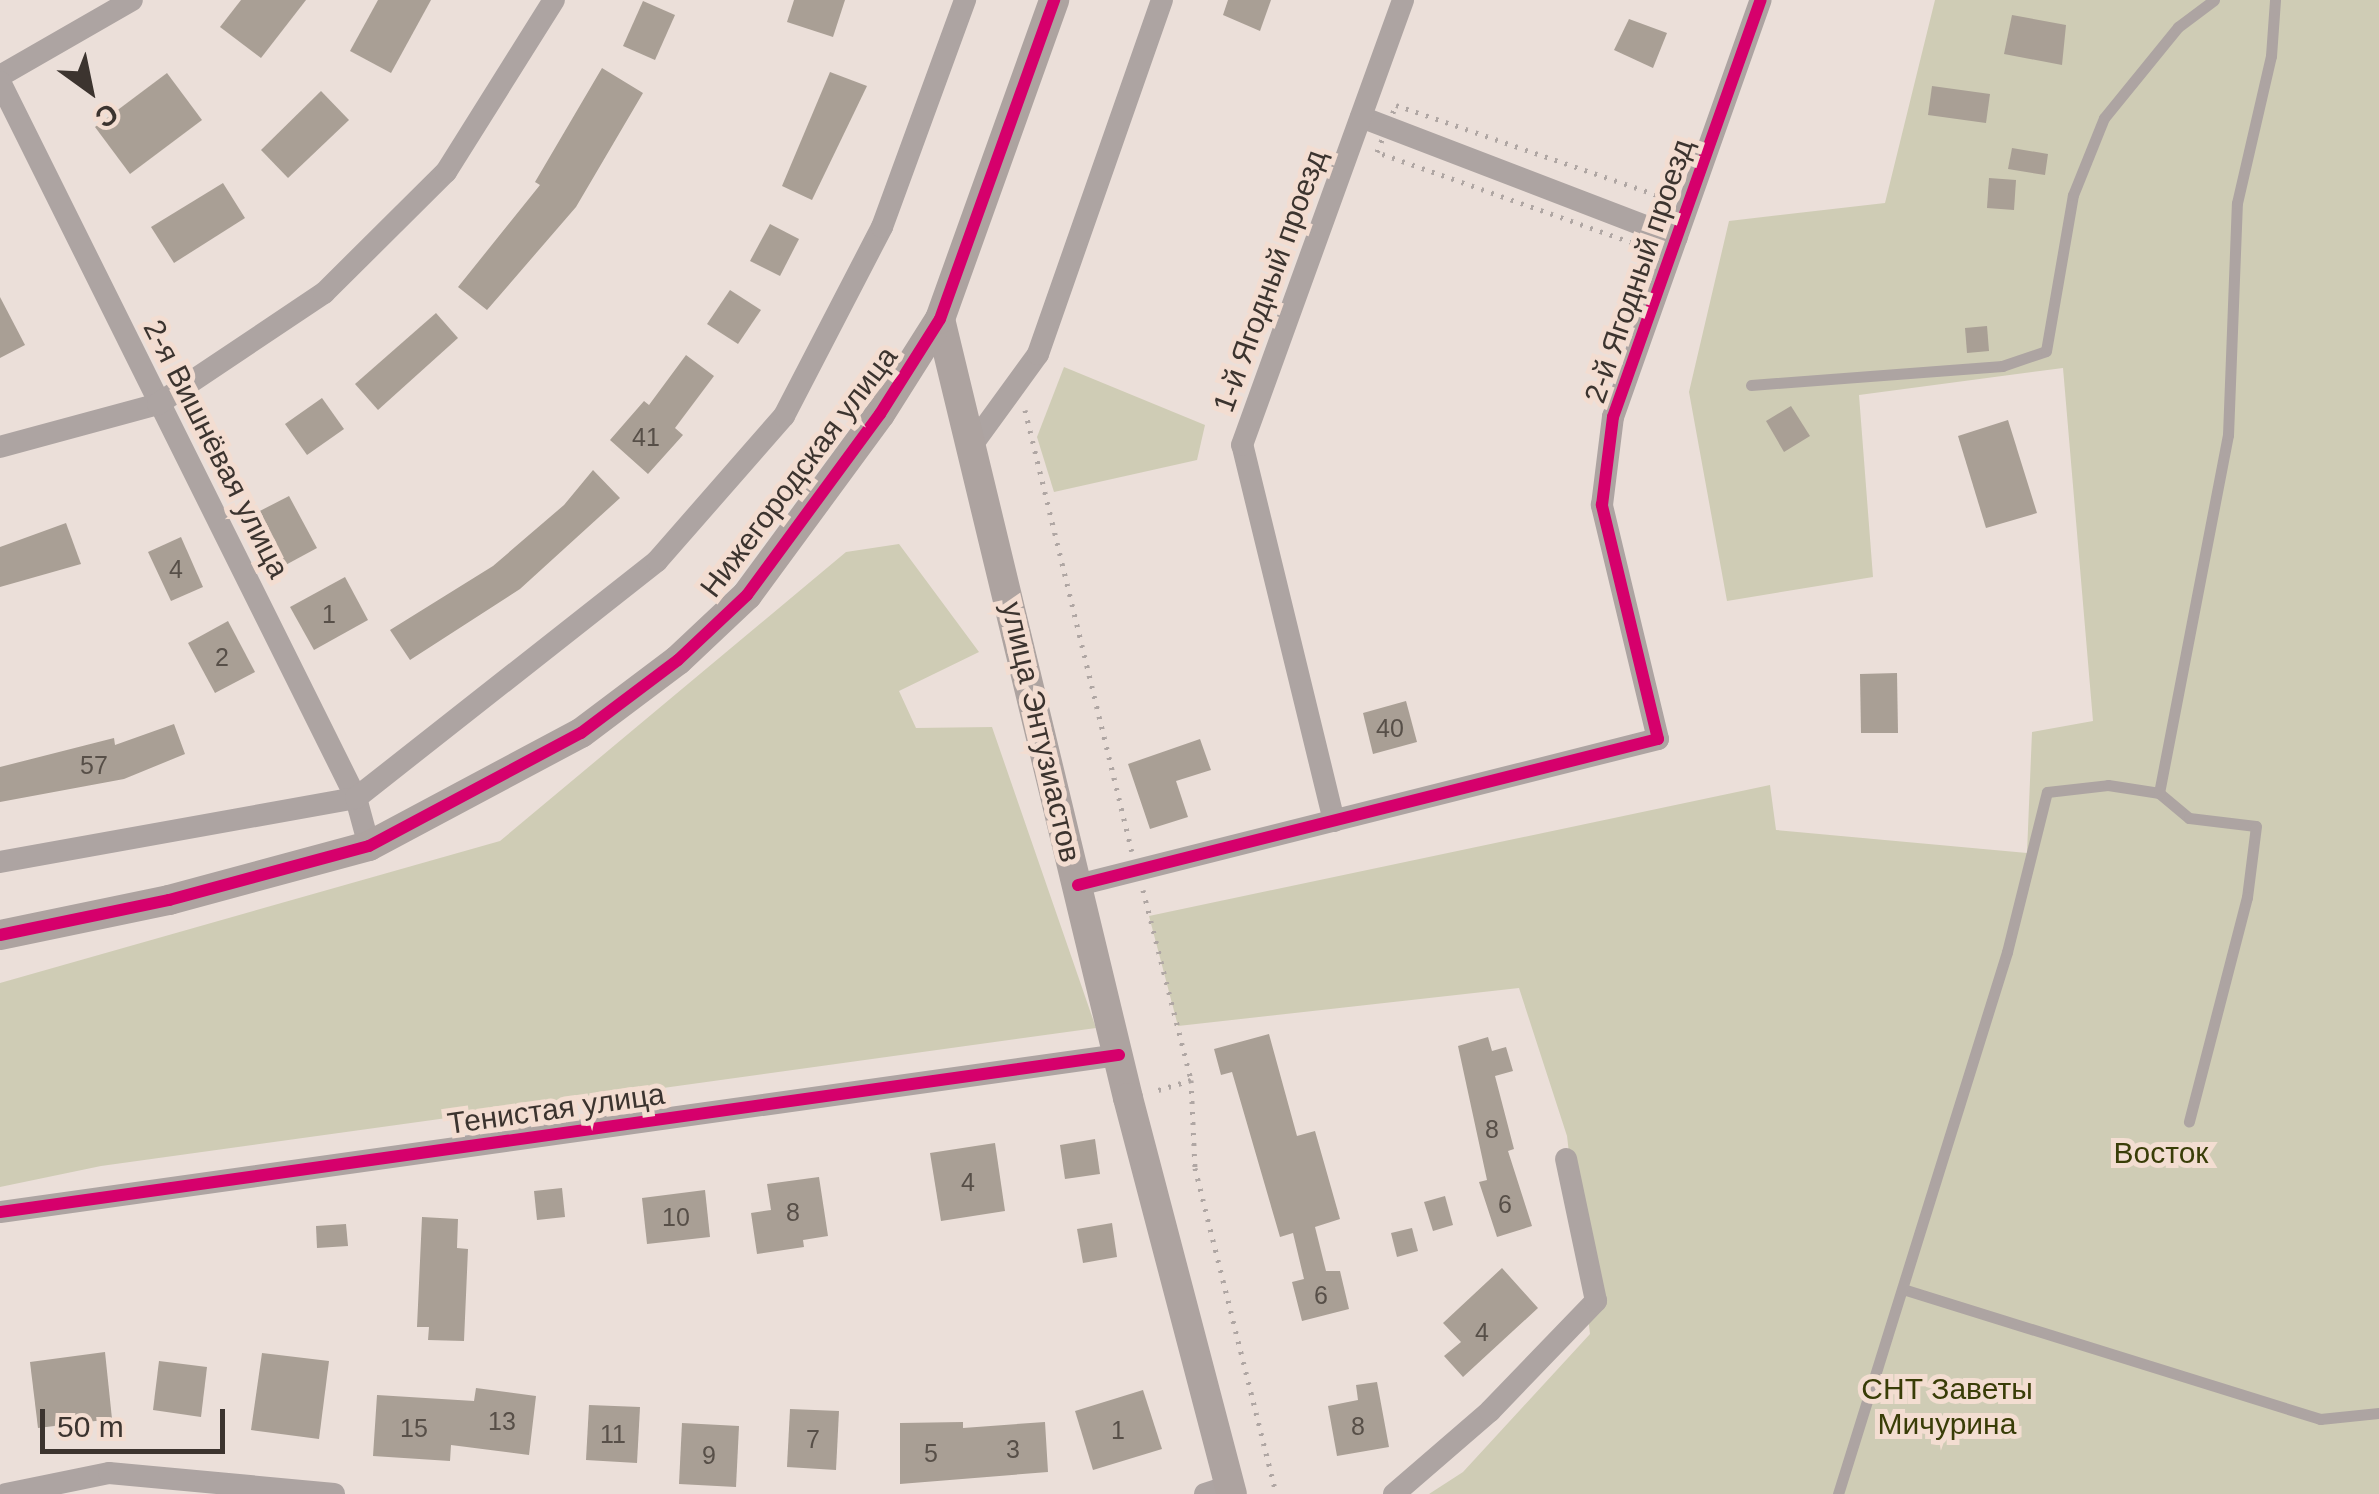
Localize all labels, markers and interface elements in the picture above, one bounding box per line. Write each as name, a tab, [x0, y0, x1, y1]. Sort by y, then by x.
north arrow	[40, 40, 140, 140]
text: С	[90, 97, 124, 134]
street label: 2-й Ягодный проезд	[1577, 134, 1701, 408]
street label: 1-й Ягодный проезд	[1206, 145, 1334, 417]
street label: 2-я Вишнёвая улица	[135, 314, 297, 584]
street label: Нижегородская улица	[693, 339, 905, 605]
house number: 41	[632, 422, 660, 452]
house number: 4	[169, 554, 183, 584]
street label: улица Энтузиастов	[994, 598, 1088, 866]
house number: 1	[322, 599, 336, 629]
house number: 2	[215, 642, 229, 672]
house number: 40	[1376, 713, 1404, 743]
house number: 57	[80, 750, 108, 780]
street label: Тенистая улица	[445, 1076, 667, 1142]
house number: 8	[1485, 1114, 1499, 1144]
park label: Восток	[2114, 1135, 2208, 1171]
house number: 4	[961, 1167, 975, 1197]
house number: 6	[1498, 1189, 1512, 1219]
house number: 8	[786, 1197, 800, 1227]
house number: 10	[662, 1202, 690, 1232]
house number: 6	[1314, 1280, 1328, 1310]
house number: 4	[1475, 1317, 1489, 1347]
park label: СНТ Заветы Мичурина	[1861, 1371, 2033, 1442]
scale bar	[45, 1389, 230, 1451]
house number: 13	[488, 1406, 516, 1436]
text: 50 m	[57, 1410, 124, 1443]
house number: 8	[1351, 1411, 1365, 1441]
house number: 15	[400, 1413, 428, 1443]
house number: 1	[1111, 1415, 1125, 1445]
house number: 11	[600, 1419, 626, 1449]
house number: 7	[806, 1424, 820, 1454]
house number: 3	[1006, 1434, 1020, 1464]
house number: 5	[924, 1438, 938, 1468]
house number: 9	[702, 1440, 716, 1470]

